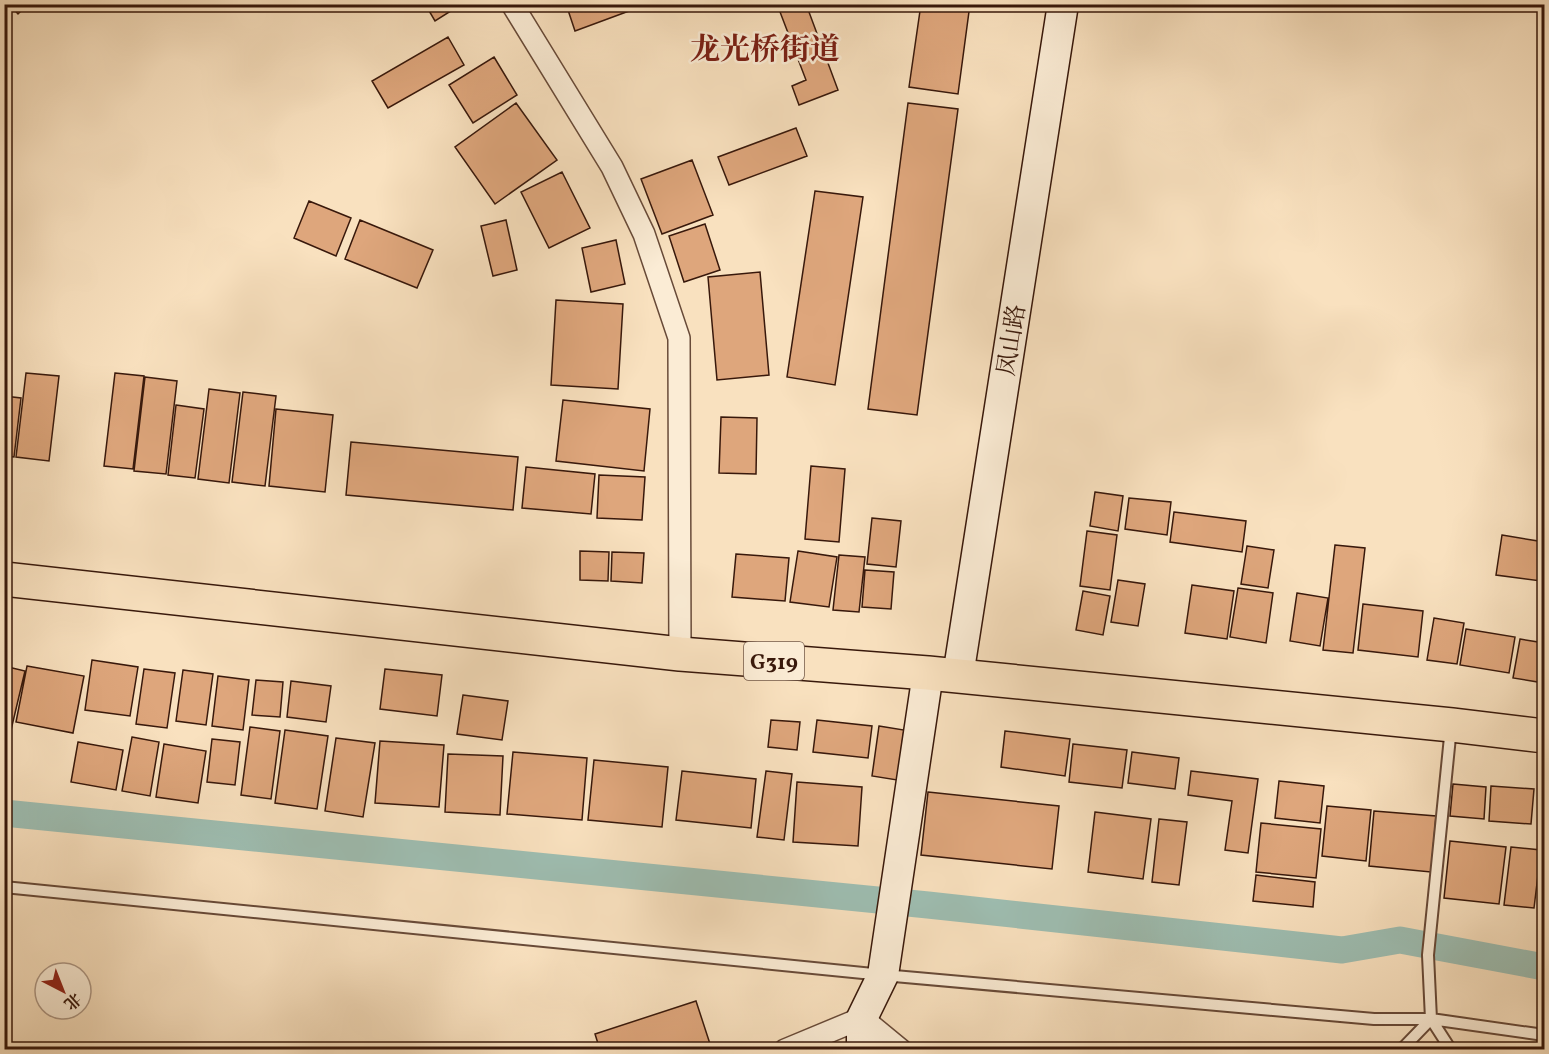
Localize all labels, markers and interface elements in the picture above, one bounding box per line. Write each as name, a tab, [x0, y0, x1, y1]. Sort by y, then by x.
district label: 龙光桥街道	[690, 30, 840, 72]
street label: 凤山路	[991, 302, 1035, 379]
road number: G319	[744, 642, 804, 680]
north arrow	[33, 961, 93, 1021]
text: 北	[58, 987, 85, 1014]

